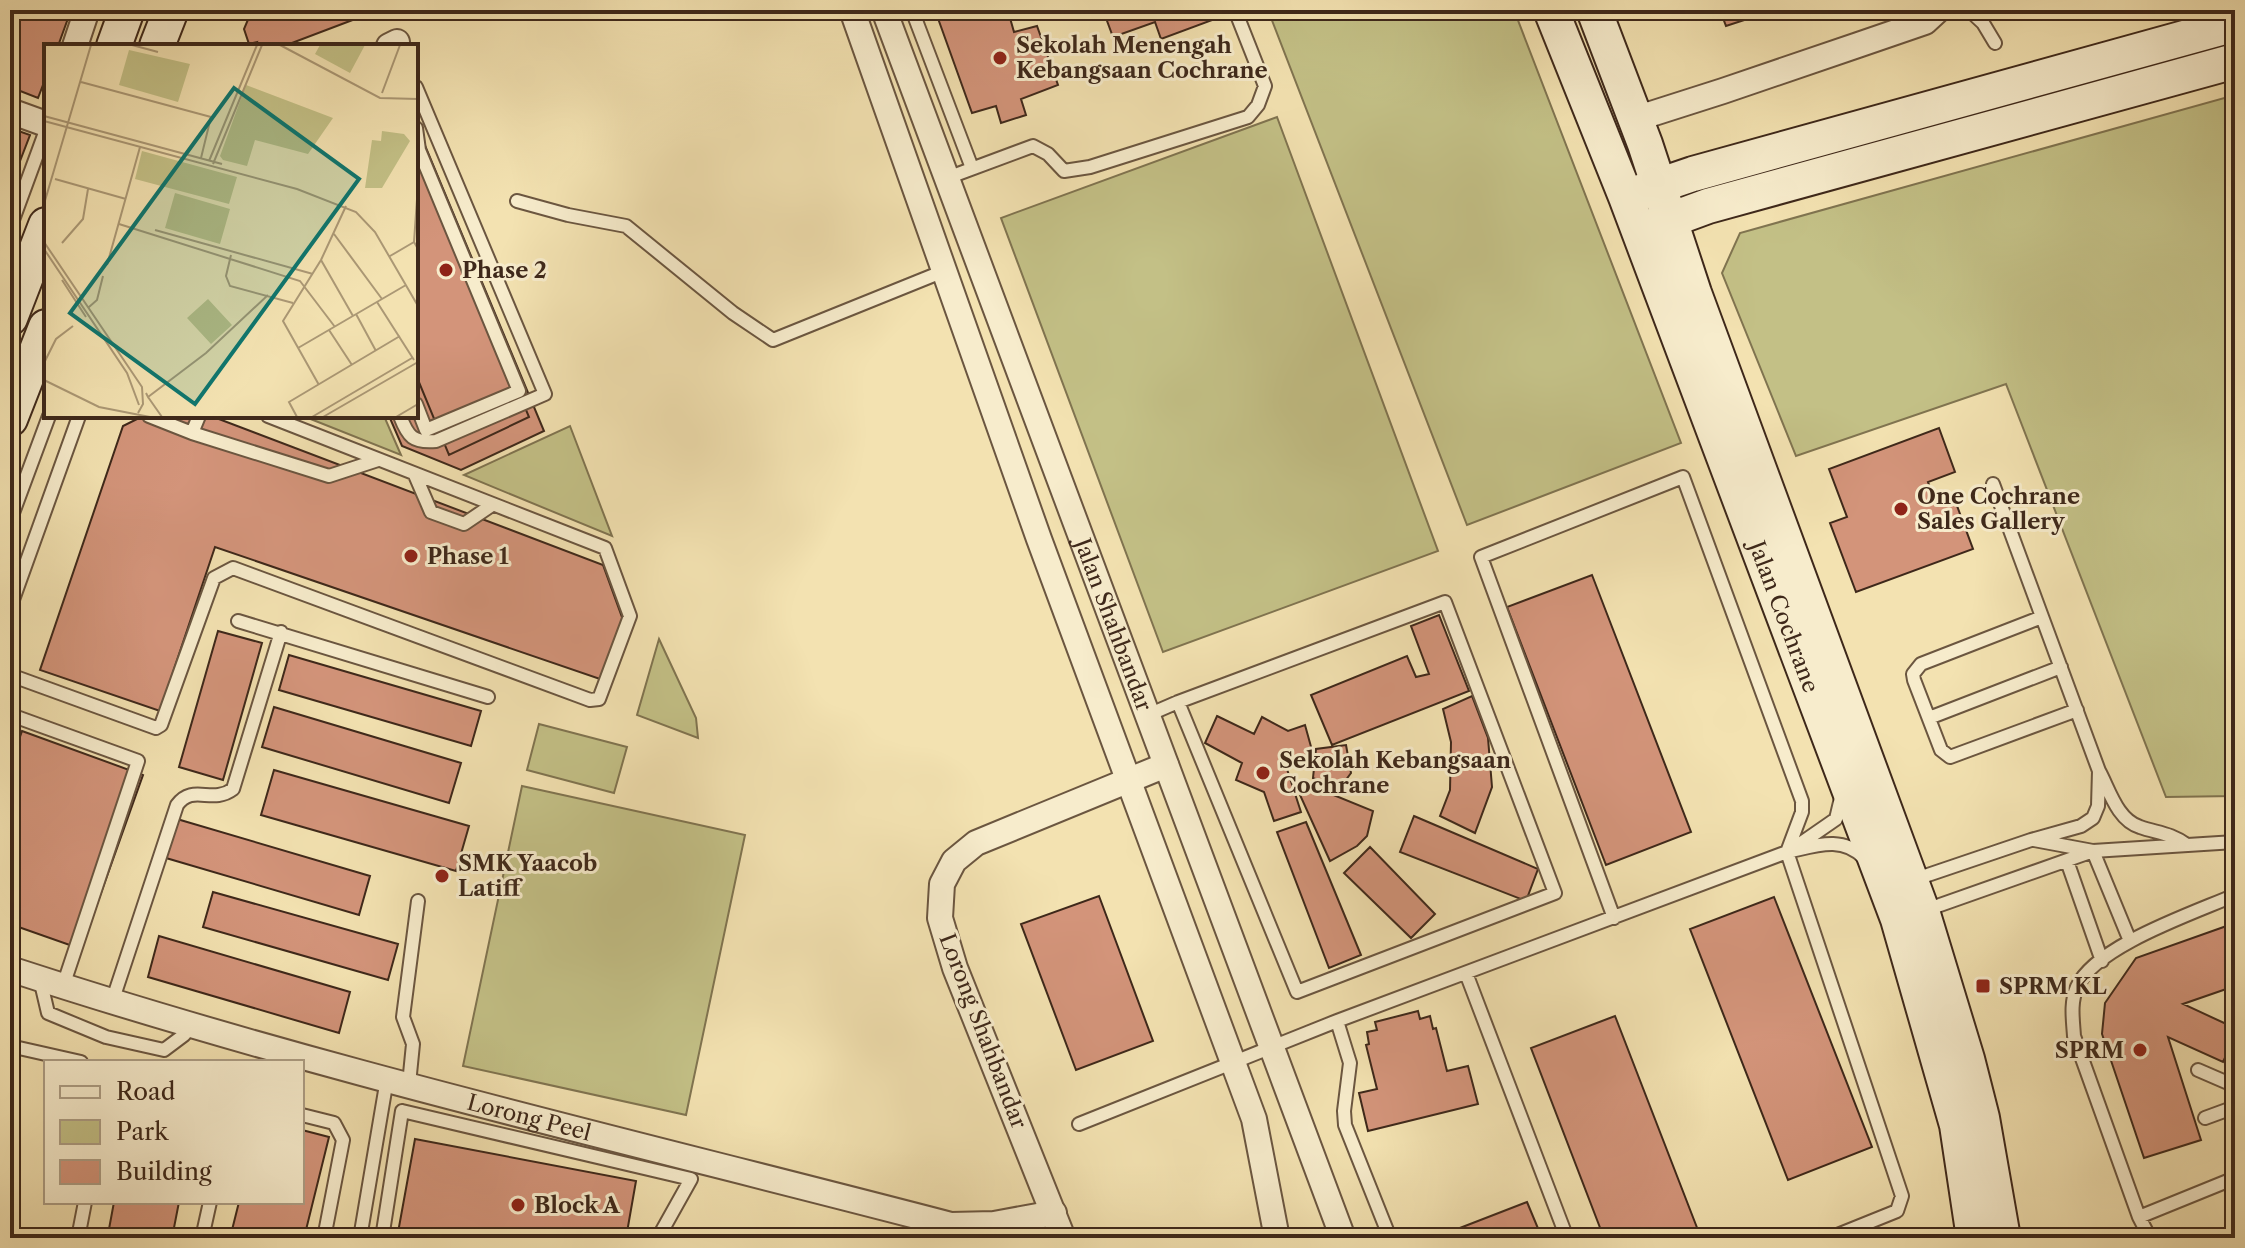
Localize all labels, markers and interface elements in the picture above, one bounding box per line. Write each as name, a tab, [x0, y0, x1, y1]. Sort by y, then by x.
place label: Sekolah Menengah Kebangsaan Cochrane	[1016, 32, 1268, 84]
inset map	[44, 44, 418, 418]
marker: Sekolah Menengah Kebangsaan Cochrane	[991, 49, 1009, 67]
place label: Phase 2	[462, 257, 547, 284]
marker: Phase 2	[437, 261, 455, 279]
place label: One Cochrane Sales Gallery	[1917, 483, 2080, 535]
marker: One Cochrane Sales Gallery	[1892, 500, 1910, 518]
street label: Jalan Shahbandar	[1068, 532, 1158, 715]
street label: Jalan Cochrane	[1742, 534, 1825, 696]
place label: Phase 1	[427, 543, 509, 570]
marker: Phase 1	[402, 547, 420, 565]
place label: Sekolah Kebangsaan Cochrane	[1279, 747, 1511, 799]
marker: Sekolah Kebangsaan Cochrane	[1254, 764, 1272, 782]
place label: SMK Yaacob Latiff	[458, 850, 597, 902]
marker: SMK Yaacob Latiff	[433, 867, 451, 885]
street label: Lorong Shahbandar	[933, 930, 1033, 1132]
place label: SPRM KL	[1999, 973, 2107, 1000]
marker: SPRM KL	[1974, 977, 1992, 995]
place label: SPRM	[2055, 1037, 2124, 1064]
marker: SPRM	[2131, 1041, 2149, 1059]
legend	[44, 1060, 304, 1204]
text: Road	[116, 1077, 176, 1106]
street label: Lorong Peel	[464, 1088, 594, 1146]
text: Park	[116, 1117, 169, 1146]
text: Building	[116, 1157, 212, 1186]
place label: Block A	[534, 1192, 621, 1219]
marker: Block A	[509, 1196, 527, 1214]

